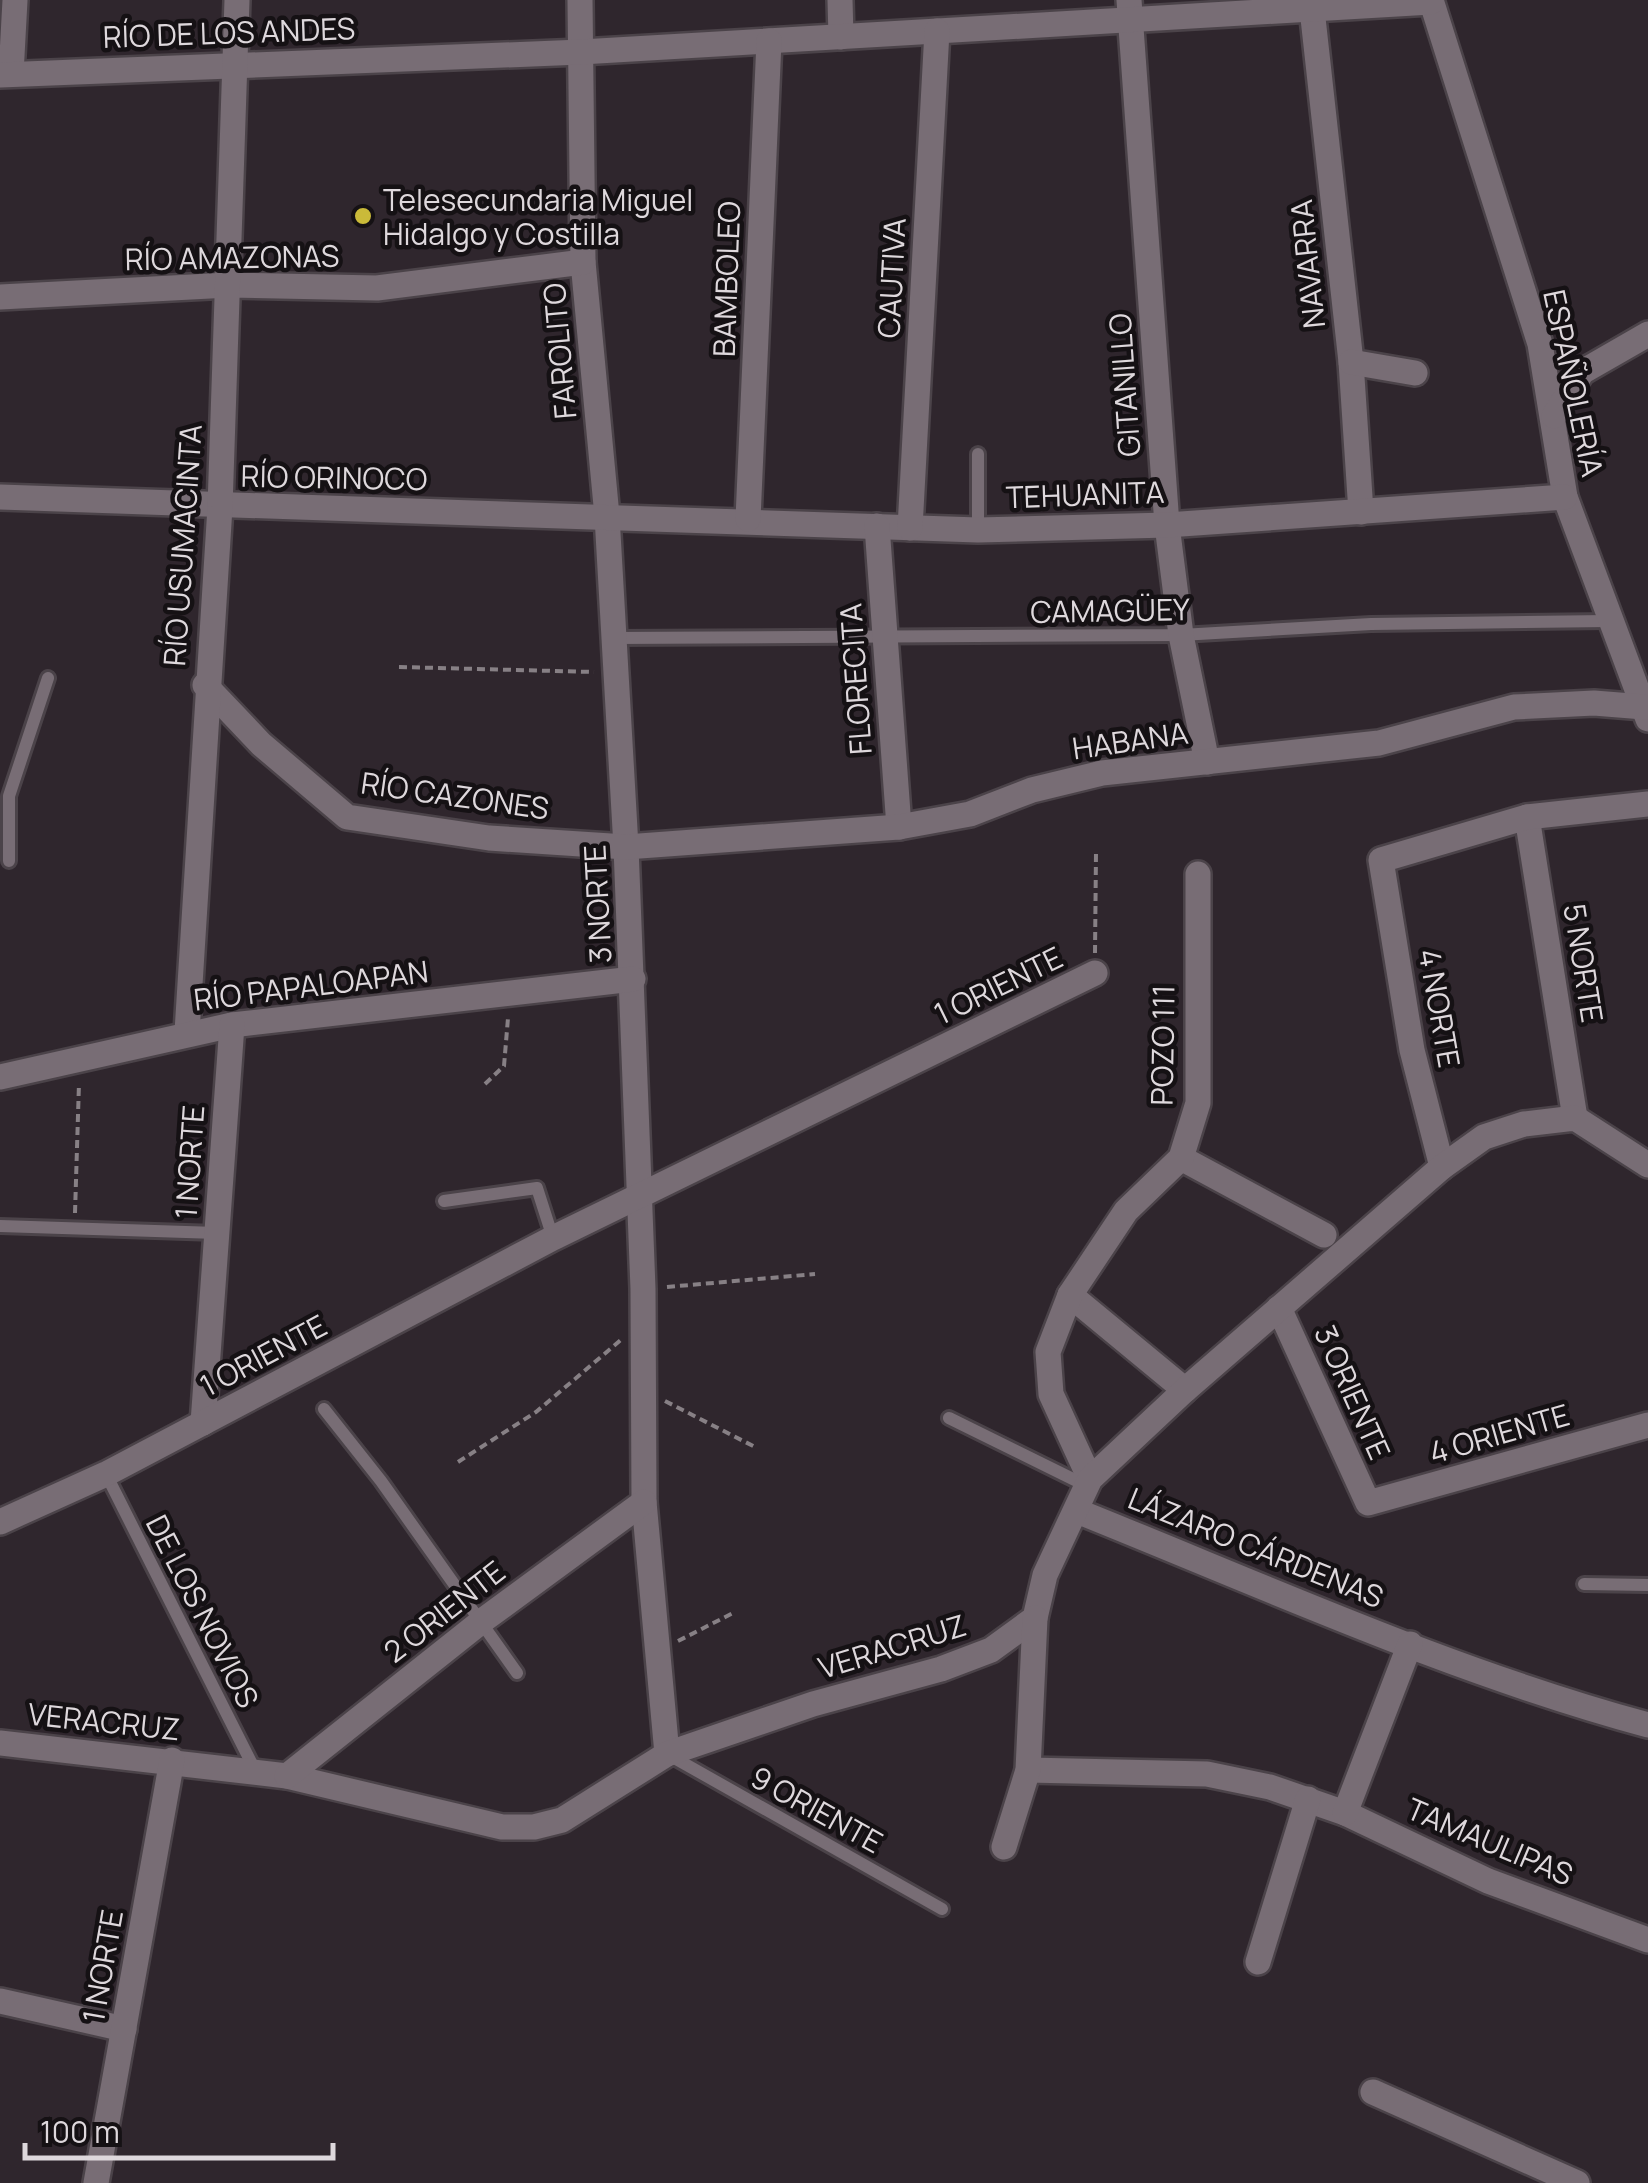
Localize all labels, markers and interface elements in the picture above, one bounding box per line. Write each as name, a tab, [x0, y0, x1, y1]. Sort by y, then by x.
street label: RÍO DE LOS ANDES	[102, 7, 356, 57]
place label: Telesecundaria Miguel Hidalgo y Costilla	[383, 179, 693, 254]
street label: NAVARRA	[1280, 198, 1334, 330]
street label: BAMBOLEO	[703, 200, 749, 358]
marker: Telesecundaria Miguel Hidalgo y Costilla	[352, 205, 374, 227]
street label: CAUTIVA	[867, 217, 915, 339]
street label: RÍO AMAZONAS	[124, 235, 340, 279]
street label: FAROLITO	[533, 281, 585, 421]
street label: ESPAÑOLERÍA	[1534, 286, 1614, 480]
street label: GITANILLO	[1099, 312, 1149, 458]
street label: RÍO USUMACINTA	[153, 423, 211, 667]
street label: RÍO ORINOCO	[240, 455, 428, 499]
street label: TEHUANITA	[1005, 471, 1165, 517]
street label: CAMAGÜEY	[1030, 588, 1190, 632]
street label: FLORECITA	[829, 602, 881, 756]
street label: HABANA	[1069, 712, 1191, 768]
street label: RÍO CAZONES	[359, 762, 551, 828]
street label: 3 NORTE	[573, 844, 621, 964]
street label: 5 NORTE	[1554, 901, 1614, 1025]
street label: 1 ORIENTE	[927, 936, 1069, 1034]
street label: 4 NORTE	[1409, 945, 1471, 1071]
street label: RÍO PAPALOAPAN	[191, 950, 431, 1020]
street label: POZO 111	[1140, 984, 1184, 1106]
street label: 1 NORTE	[165, 1104, 213, 1220]
street label: 1 ORIENTE	[192, 1305, 334, 1405]
street label: 3 ORIENTE	[1305, 1318, 1401, 1466]
street label: 4 ORIENTE	[1424, 1393, 1574, 1473]
street label: LÁZARO CÁRDENAS	[1122, 1477, 1390, 1617]
street label: DE LOS NOVIOS	[137, 1508, 269, 1714]
street label: 2 ORIENTE	[375, 1551, 513, 1671]
street label: VERACRUZ	[813, 1604, 971, 1688]
street label: VERACRUZ	[26, 1693, 182, 1749]
street label: 9 ORIENTE	[744, 1756, 890, 1862]
street label: TAMAULIPAS	[1401, 1788, 1579, 1894]
street label: 1 NORTE	[72, 1906, 132, 2026]
scale bar	[25, 2098, 332, 2160]
text: 100 m	[40, 2111, 120, 2152]

